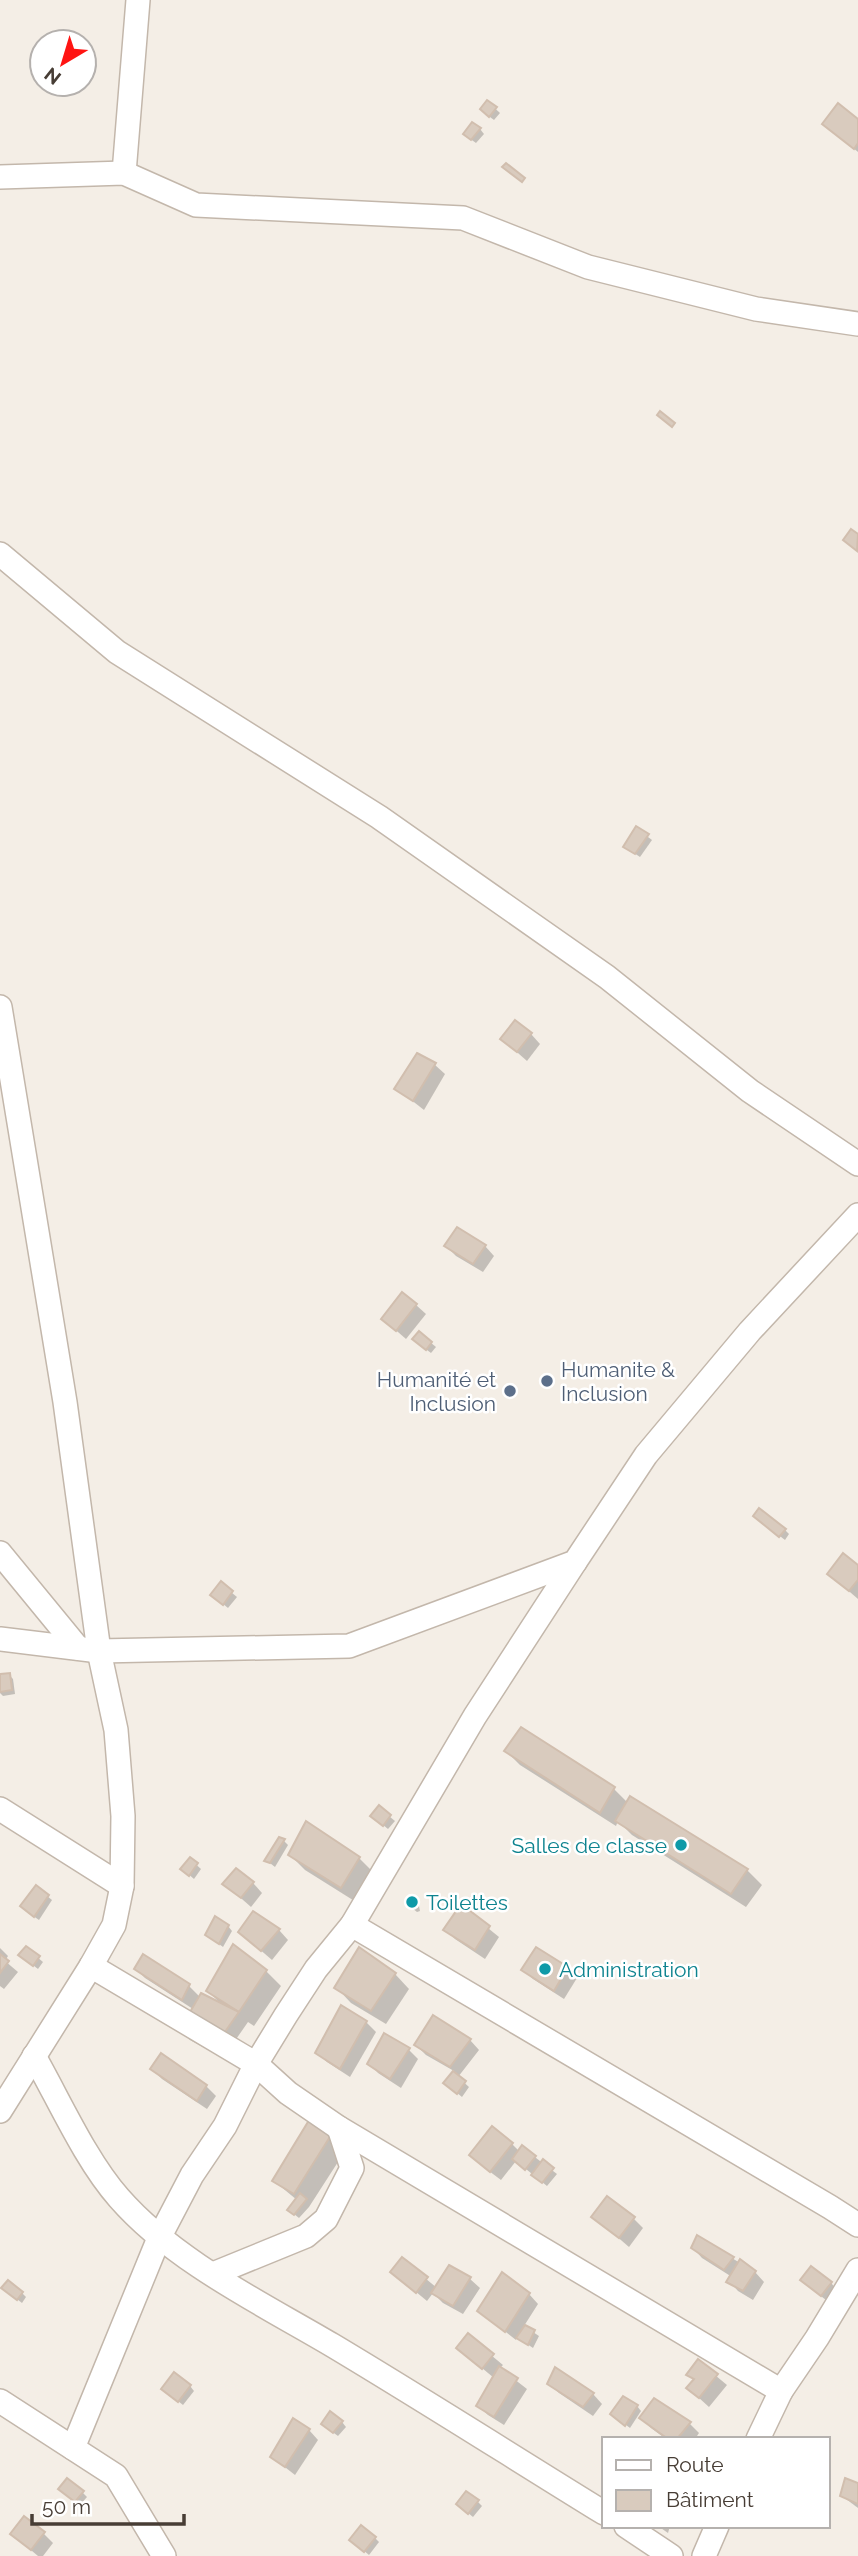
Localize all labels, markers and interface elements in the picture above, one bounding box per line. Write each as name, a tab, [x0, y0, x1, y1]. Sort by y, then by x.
north arrow	[28, 28, 98, 98]
text: N	[40, 63, 65, 90]
place label: Humanite & Inclusion	[561, 1357, 675, 1406]
place label: Humanité et Inclusion	[377, 1367, 496, 1416]
marker: Humanite & Inclusion	[539, 1373, 555, 1389]
marker: Humanité et Inclusion	[502, 1383, 518, 1399]
place label: Salles de classe	[512, 1833, 667, 1858]
marker: Salles de classe	[673, 1837, 689, 1853]
place label: Toilettes	[426, 1890, 508, 1915]
marker: Toilettes	[404, 1894, 420, 1910]
place label: Administration	[559, 1957, 699, 1982]
marker: Administration	[537, 1961, 553, 1977]
legend	[602, 2437, 830, 2528]
text: Route	[666, 2452, 724, 2477]
scale bar	[32, 2482, 184, 2526]
text: Bâtiment	[666, 2487, 754, 2512]
text: 50 m	[42, 2494, 91, 2519]

